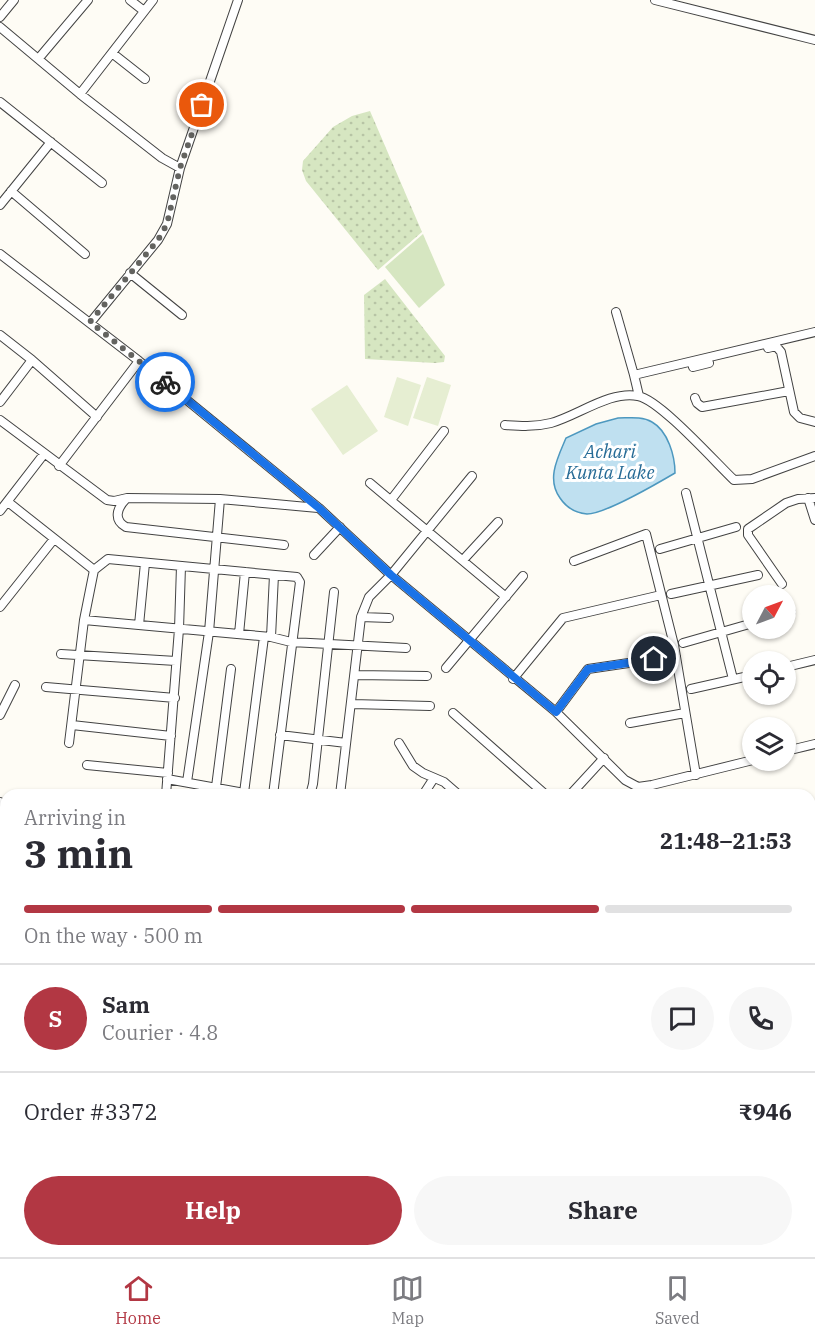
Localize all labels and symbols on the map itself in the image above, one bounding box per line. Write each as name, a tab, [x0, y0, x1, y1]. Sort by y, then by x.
pin	[176, 79, 227, 130]
courier	[135, 352, 195, 412]
water label: Achari Kunta Lake	[565, 440, 654, 484]
north arrow	[742, 585, 796, 639]
pin	[628, 633, 679, 684]

